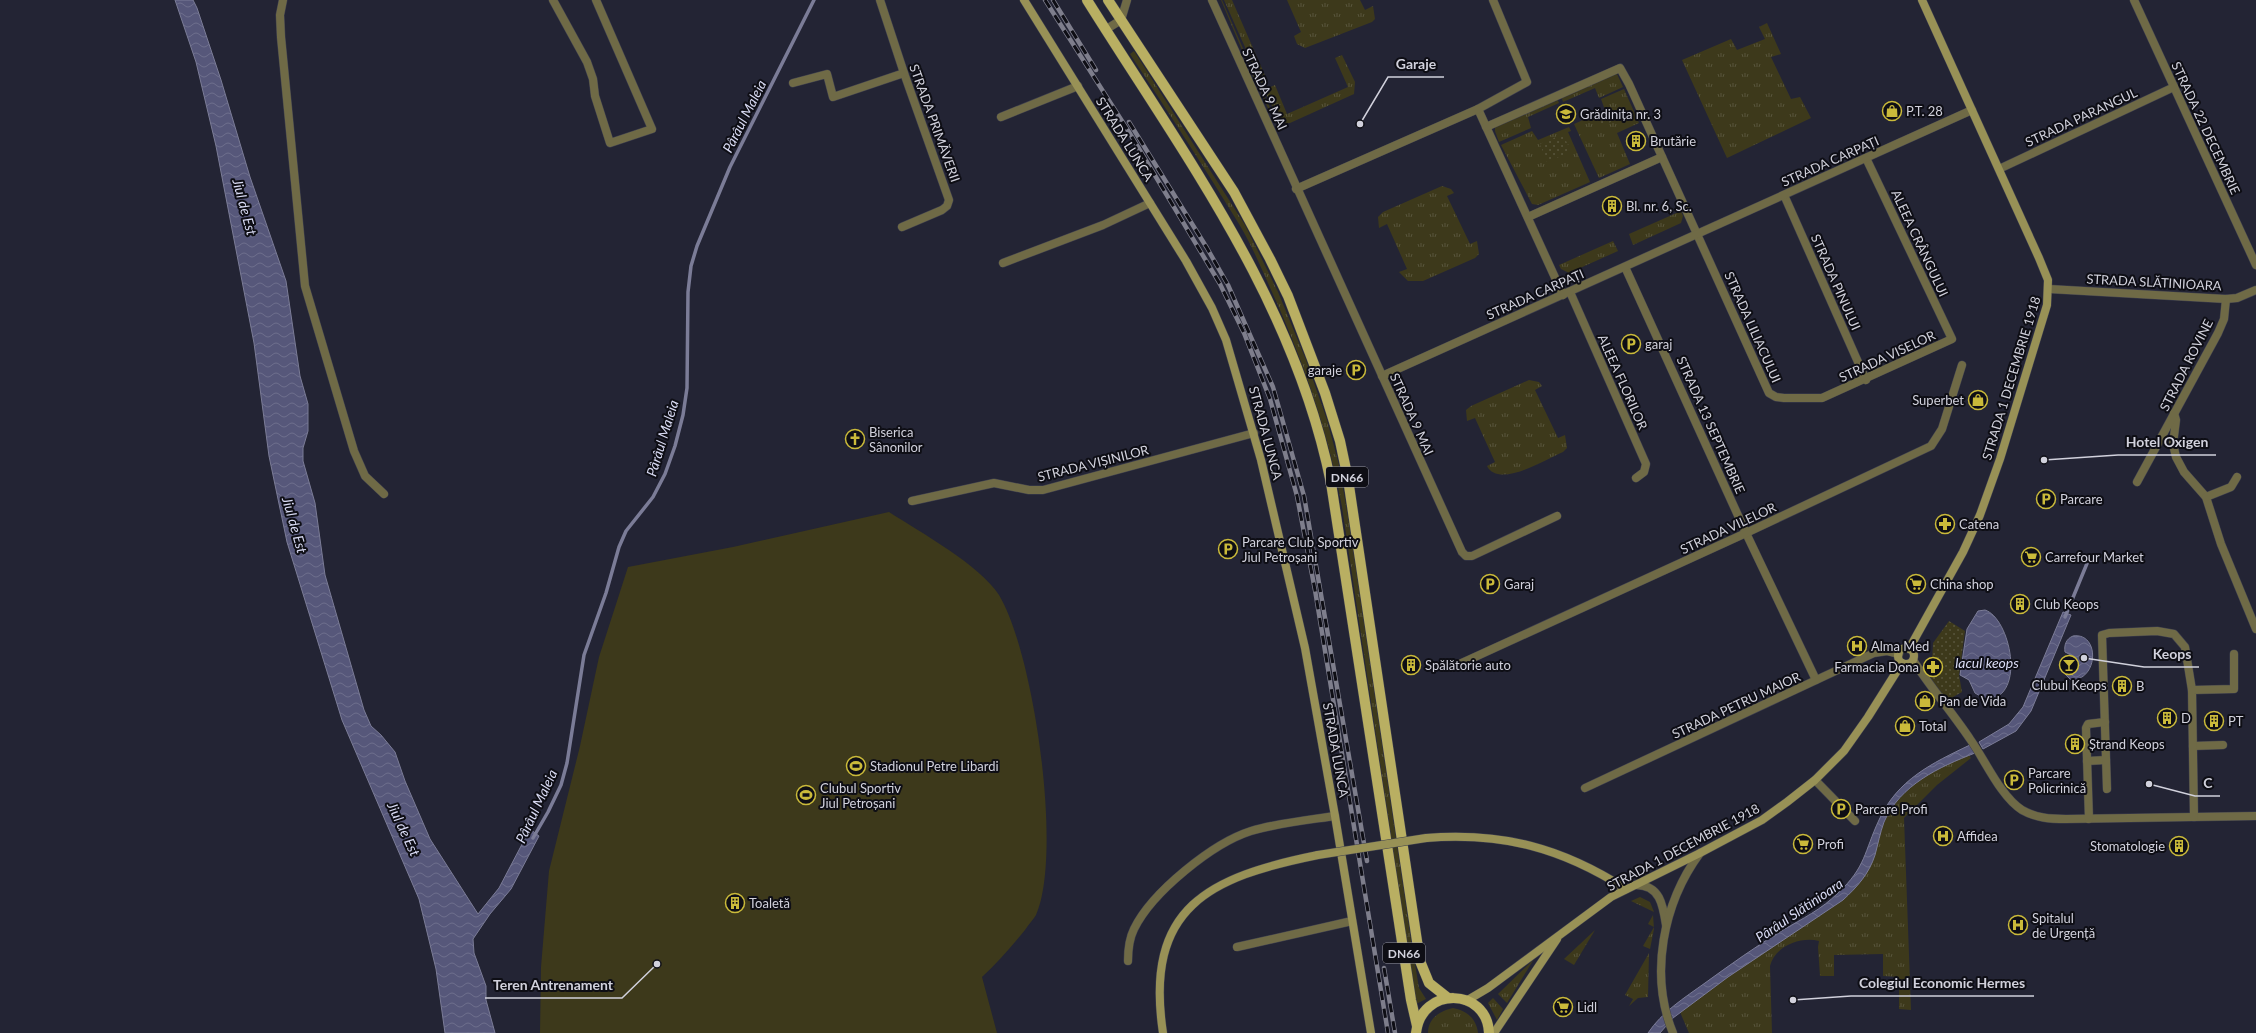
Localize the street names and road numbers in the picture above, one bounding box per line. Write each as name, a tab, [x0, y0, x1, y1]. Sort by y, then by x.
street label: STRADA 9 MAI	[1239, 46, 1291, 132]
street label: STRADA 22 DECEMBRIE	[2168, 59, 2244, 197]
street label: STRADA PRIMĂVERII	[906, 62, 964, 184]
street label: STRADA PARANGUL	[2023, 84, 2140, 150]
street label: STRADA LUNCA	[1093, 94, 1157, 184]
street label: STRADA CARPAȚI	[1779, 132, 1881, 190]
street label: ALEEA CRÂNGULUI	[1888, 187, 1952, 299]
street label: STRADA PINULUI	[1808, 231, 1864, 333]
street label: STRADA CARPAȚI	[1484, 265, 1586, 323]
street label: STRADA LILIACULUI	[1721, 269, 1785, 385]
street label: STRADA SLĂTINIOARA	[2086, 270, 2222, 294]
street label: STRADA 1 DECEMBRIE 1918	[1978, 294, 2044, 462]
street label: STRADA ROVINE	[2156, 316, 2216, 414]
street label: STRADA VISELOR	[1836, 326, 1938, 385]
street label: ALEEA FLORILOR	[1595, 332, 1652, 433]
street label: STRADA 13 SEPTEMBRIE	[1673, 354, 1749, 496]
street label: STRADA 9 MAI	[1387, 370, 1437, 458]
street label: STRADA LUNCA	[1246, 384, 1286, 482]
street label: STRADA VIȘINILOR	[1036, 441, 1151, 485]
road number: DN66	[1326, 467, 1368, 487]
street label: STRADA VILELOR	[1678, 498, 1779, 557]
street label: STRADA PETRU MAIOR	[1669, 668, 1804, 742]
street label: STRADA LUNCA	[1320, 701, 1352, 799]
street label: STRADA 1 DECEMBRIE 1918	[1604, 800, 1762, 894]
road number: DN66	[1383, 943, 1425, 963]

